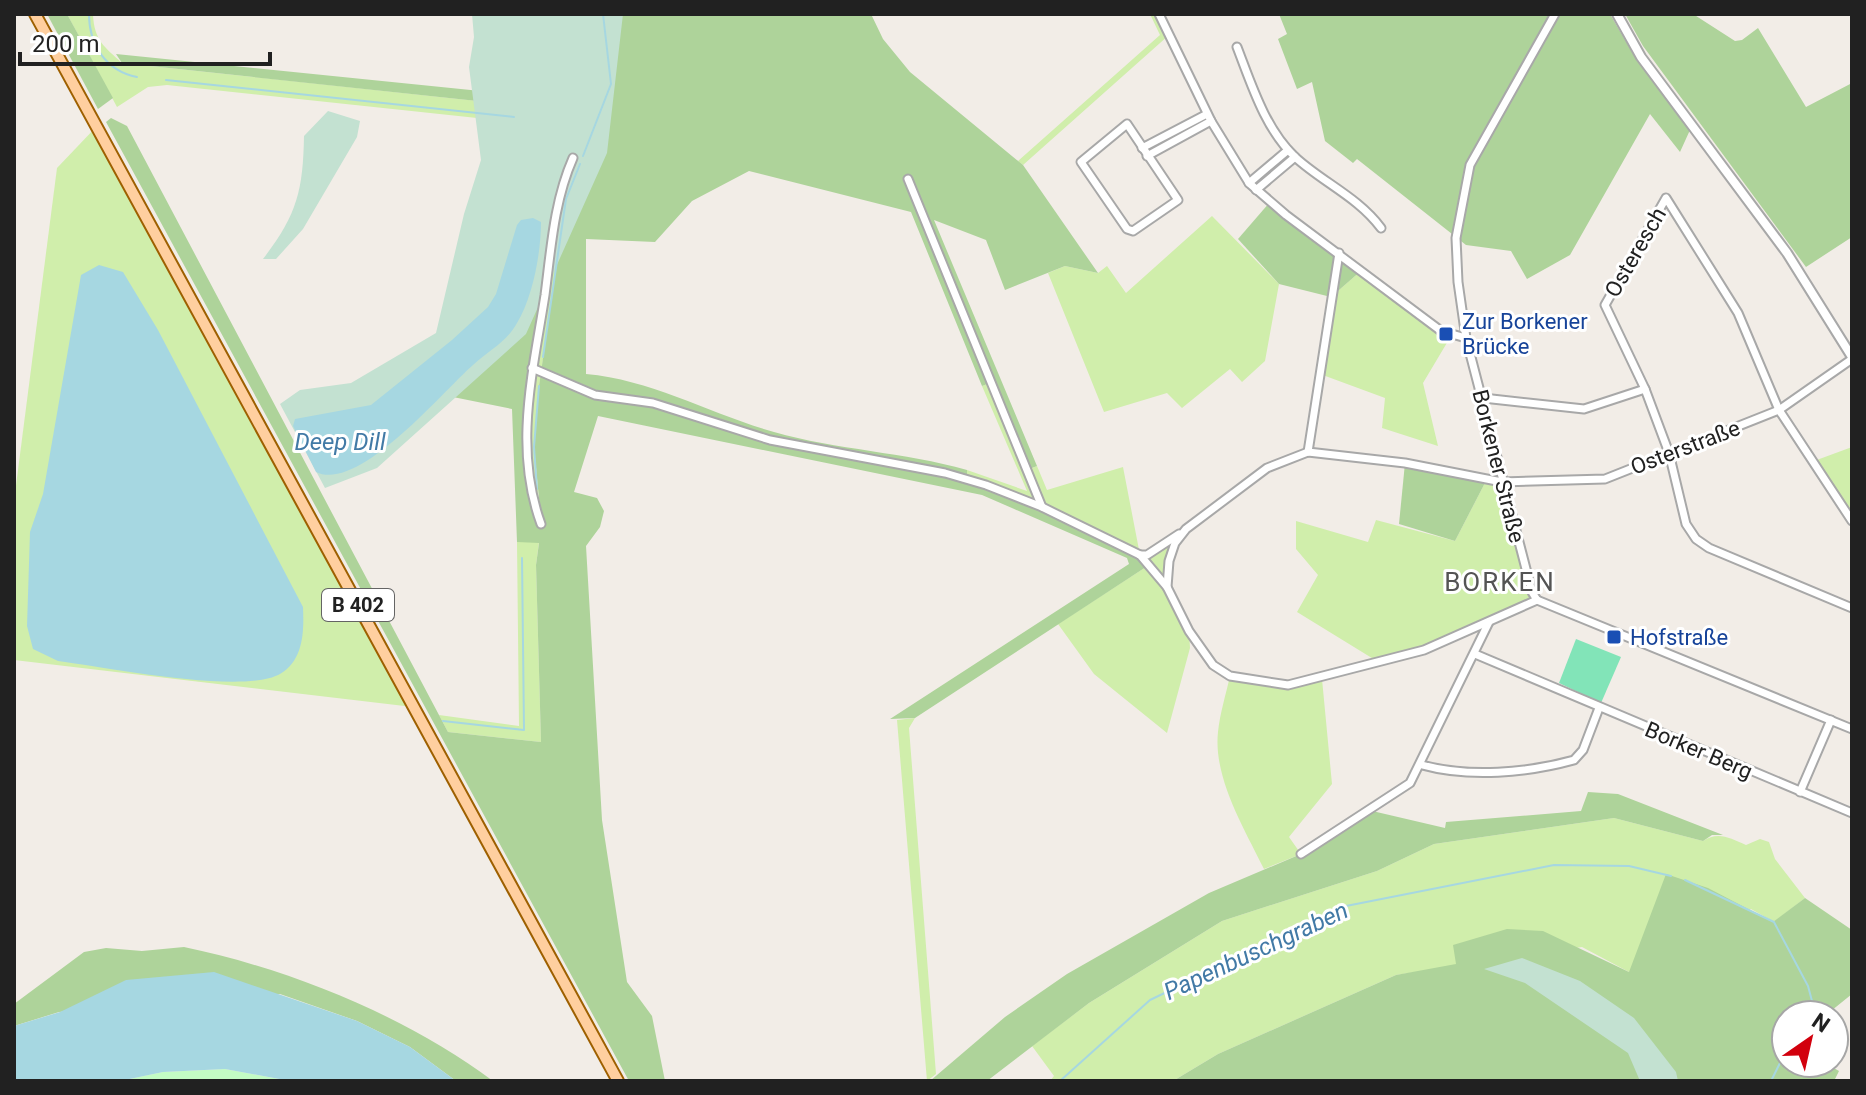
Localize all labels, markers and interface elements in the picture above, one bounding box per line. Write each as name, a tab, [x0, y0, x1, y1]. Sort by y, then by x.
scale bar	[20, 16, 270, 66]
text: 200 m	[32, 30, 99, 58]
street label: Osteresch	[1600, 203, 1671, 301]
place label: Zur Borkener Brücke	[1462, 309, 1588, 359]
marker: Zur Borkener Brücke	[1437, 325, 1455, 343]
street label: Borkener Straße	[1467, 387, 1530, 545]
street label: Osterstraße	[1627, 415, 1743, 480]
water label: Deep Dill	[294, 428, 386, 456]
district label: BORKEN	[1444, 567, 1556, 597]
road number: B 402	[322, 589, 394, 621]
place label: Hofstraße	[1630, 625, 1728, 650]
marker: Hofstraße	[1605, 628, 1623, 646]
street label: Borker Berg	[1641, 717, 1756, 784]
water label: Papenbuschgraben	[1160, 896, 1352, 1006]
north arrow	[1770, 999, 1850, 1079]
text: N	[1807, 1008, 1834, 1038]

